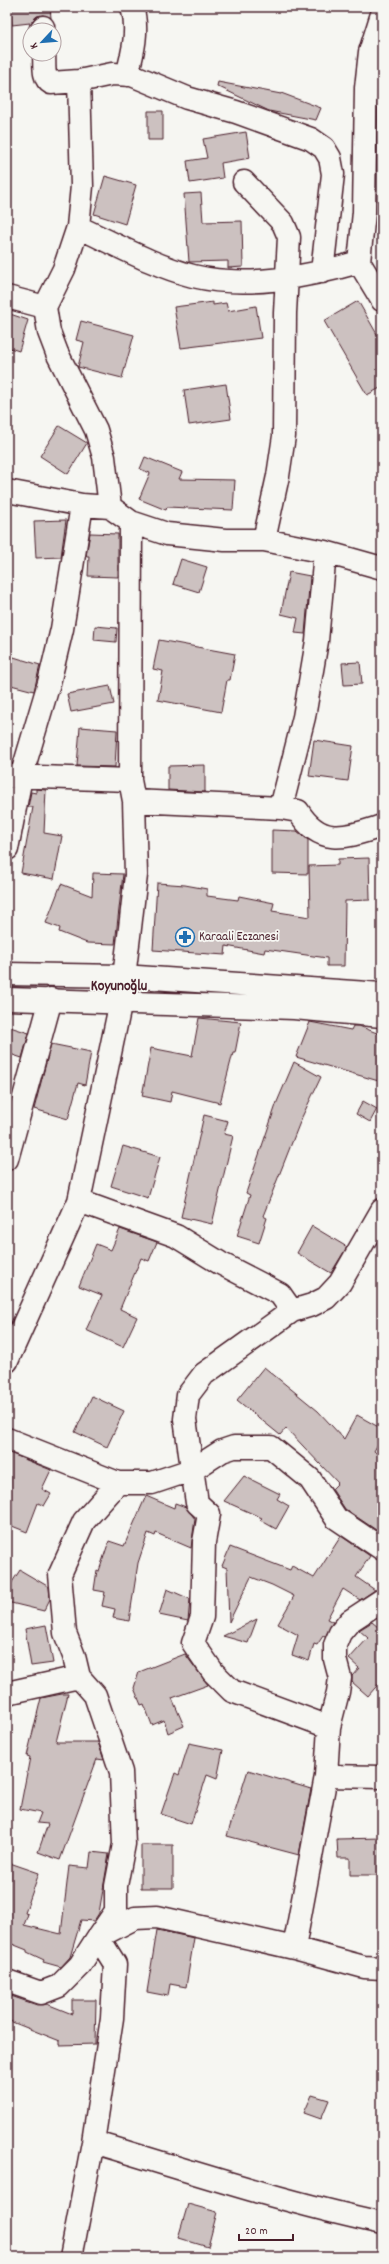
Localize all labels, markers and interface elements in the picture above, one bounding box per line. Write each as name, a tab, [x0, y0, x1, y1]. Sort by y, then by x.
north arrow	[22, 22, 62, 62]
text: K	[27, 40, 43, 51]
pharmacy icon: Karaali Eczanesi	[174, 926, 196, 948]
place label: Karaali Eczanesi	[199, 928, 279, 947]
district label: Koyunoğlu	[91, 976, 148, 998]
scale bar	[239, 2216, 293, 2242]
text: 20 m	[245, 2223, 268, 2240]

